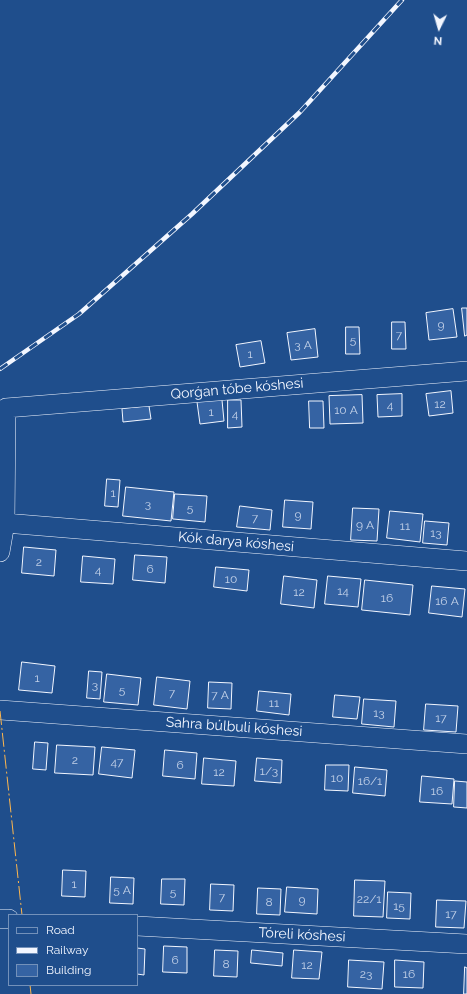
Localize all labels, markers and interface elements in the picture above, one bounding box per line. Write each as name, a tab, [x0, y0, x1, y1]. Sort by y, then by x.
north arrow	[419, 8, 459, 48]
text: N	[433, 34, 443, 47]
house number: 9	[437, 318, 445, 332]
house number: 7	[396, 328, 402, 342]
house number: 5	[350, 333, 356, 347]
house number: 3 А	[294, 338, 312, 352]
house number: 1	[247, 347, 253, 361]
street label: Qorǵan tóbe kóshesi	[170, 375, 304, 403]
house number: 12	[434, 397, 446, 411]
house number: 4	[387, 398, 393, 412]
house number: 10 А	[334, 403, 358, 417]
house number: 1	[208, 405, 214, 419]
house number: 4	[232, 407, 238, 421]
house number: 1	[110, 486, 116, 500]
house number: 3	[145, 497, 151, 511]
house number: 5	[187, 501, 193, 515]
house number: 9	[294, 508, 302, 522]
house number: 7	[252, 511, 258, 525]
house number: 9 А	[356, 518, 374, 532]
house number: 11	[400, 519, 410, 533]
house number: 13	[430, 526, 442, 540]
street label: Kók darya kóshesi	[177, 529, 295, 555]
house number: 2	[36, 555, 42, 569]
house number: 6	[146, 562, 154, 576]
house number: 4	[95, 563, 101, 577]
house number: 10	[225, 572, 237, 586]
house number: 14	[337, 584, 349, 598]
house number: 12	[293, 585, 305, 599]
house number: 16	[381, 591, 393, 605]
house number: 16 А	[435, 594, 459, 608]
house number: 1	[34, 671, 40, 685]
house number: 3	[92, 678, 98, 692]
house number: 5	[119, 683, 125, 697]
house number: 7	[169, 686, 175, 700]
house number: 7 А	[211, 688, 229, 702]
house number: 11	[269, 696, 279, 710]
house number: 13	[373, 706, 385, 720]
house number: 17	[435, 711, 447, 725]
street label: Sahra búlbuli kóshesi	[165, 714, 303, 740]
house number: 2	[72, 753, 78, 767]
house number: 47	[111, 755, 123, 769]
house number: 6	[176, 758, 184, 772]
house number: 1/3	[260, 764, 278, 778]
house number: 12	[213, 765, 225, 779]
house number: 10	[331, 771, 343, 785]
house number: 16/1	[358, 774, 382, 788]
house number: 16	[431, 784, 443, 798]
house number: 1	[71, 877, 77, 891]
house number: 5 А	[113, 883, 131, 897]
house number: 5	[170, 885, 176, 899]
house number: 7	[219, 890, 225, 904]
house number: 22/1	[357, 892, 381, 906]
house number: 9	[298, 893, 306, 907]
house number: 8	[265, 895, 273, 909]
house number: 15	[393, 899, 405, 913]
house number: 17	[445, 907, 457, 921]
legend	[8, 914, 138, 986]
text: Road	[46, 923, 75, 937]
street label: Tóreli kóshesi	[258, 924, 346, 946]
text: Railway	[46, 943, 88, 957]
house number: 6	[171, 953, 179, 967]
house number: 8	[222, 957, 230, 971]
house number: 12	[301, 958, 313, 972]
text: Building	[46, 963, 92, 977]
house number: 23	[360, 967, 372, 981]
house number: 16	[403, 967, 415, 981]

